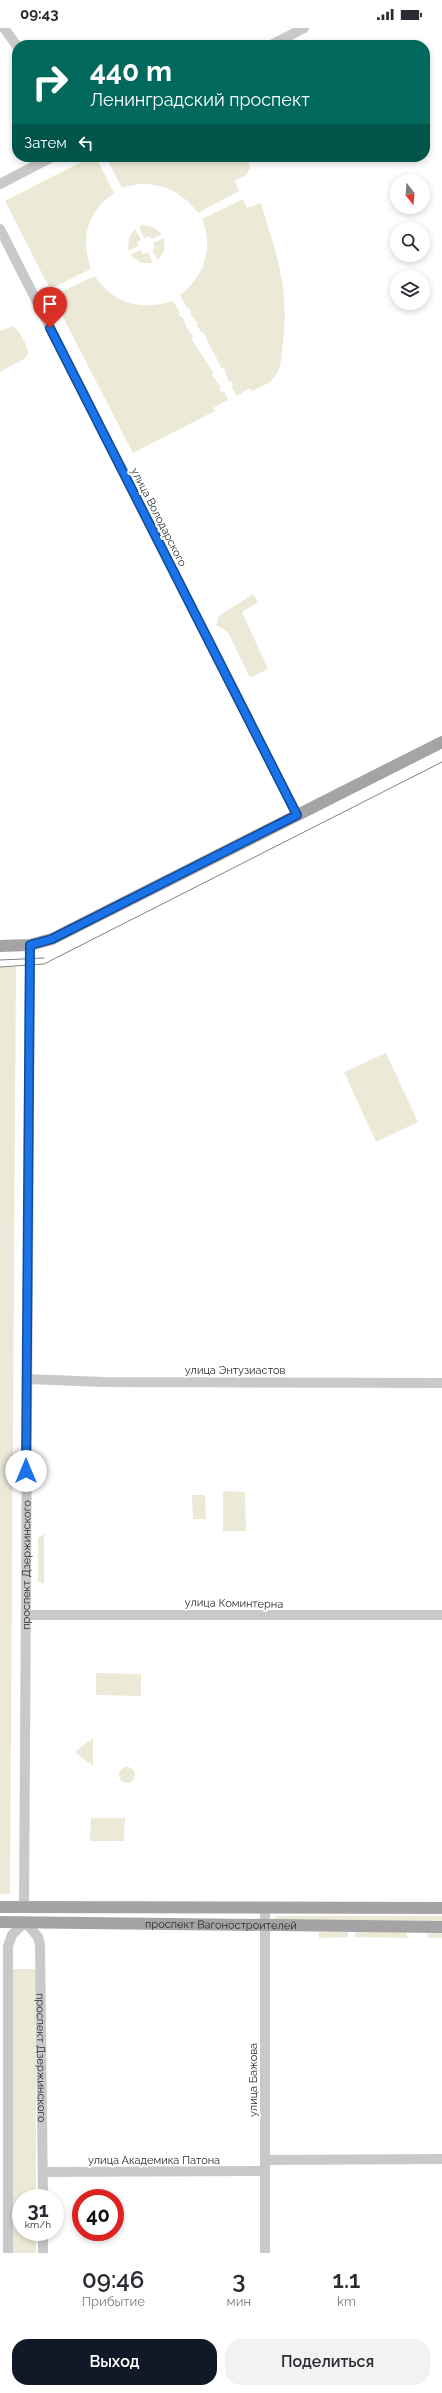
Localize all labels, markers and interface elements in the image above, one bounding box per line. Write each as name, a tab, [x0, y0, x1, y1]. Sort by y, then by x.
text: 09:43	[20, 5, 59, 23]
text: 440 m	[90, 55, 172, 88]
icon: right	[24, 56, 76, 108]
text: Ленинградский проспект	[90, 89, 310, 110]
icon: left	[75, 132, 97, 154]
text: Затем	[24, 134, 67, 152]
north arrow	[390, 174, 430, 214]
map controls	[390, 174, 430, 310]
button: search	[390, 222, 430, 262]
button: layers	[390, 270, 430, 310]
pin	[33, 287, 67, 328]
icon: arrive	[39, 293, 61, 315]
street label: улица Володарского	[128, 466, 189, 569]
street label: улица Энтузиастов	[185, 1364, 285, 1377]
position arrow	[5, 1450, 47, 1492]
street label: проспект Дзержинского	[20, 1500, 34, 1630]
street label: улица Коминтерна	[185, 1596, 283, 1611]
street label: проспект Вагоностроителей	[145, 1918, 297, 1932]
street label: проспект Дзержинского	[34, 1993, 48, 2123]
street label: улица Бажова	[247, 2043, 260, 2117]
street label: улица Академика Патона	[88, 2154, 220, 2167]
speed limit sign: 40	[72, 2189, 124, 2241]
text: 31	[27, 2198, 49, 2222]
text: km/h	[25, 2219, 51, 2230]
text: 09:46	[82, 2265, 144, 2294]
text: 3	[232, 2265, 245, 2294]
text: 1.1	[333, 2265, 360, 2294]
text: Прибытие	[82, 2294, 145, 2309]
text: мин	[227, 2294, 251, 2309]
text: km	[337, 2294, 356, 2309]
button: Выход	[12, 2339, 217, 2385]
button: Поделиться	[225, 2339, 430, 2385]

